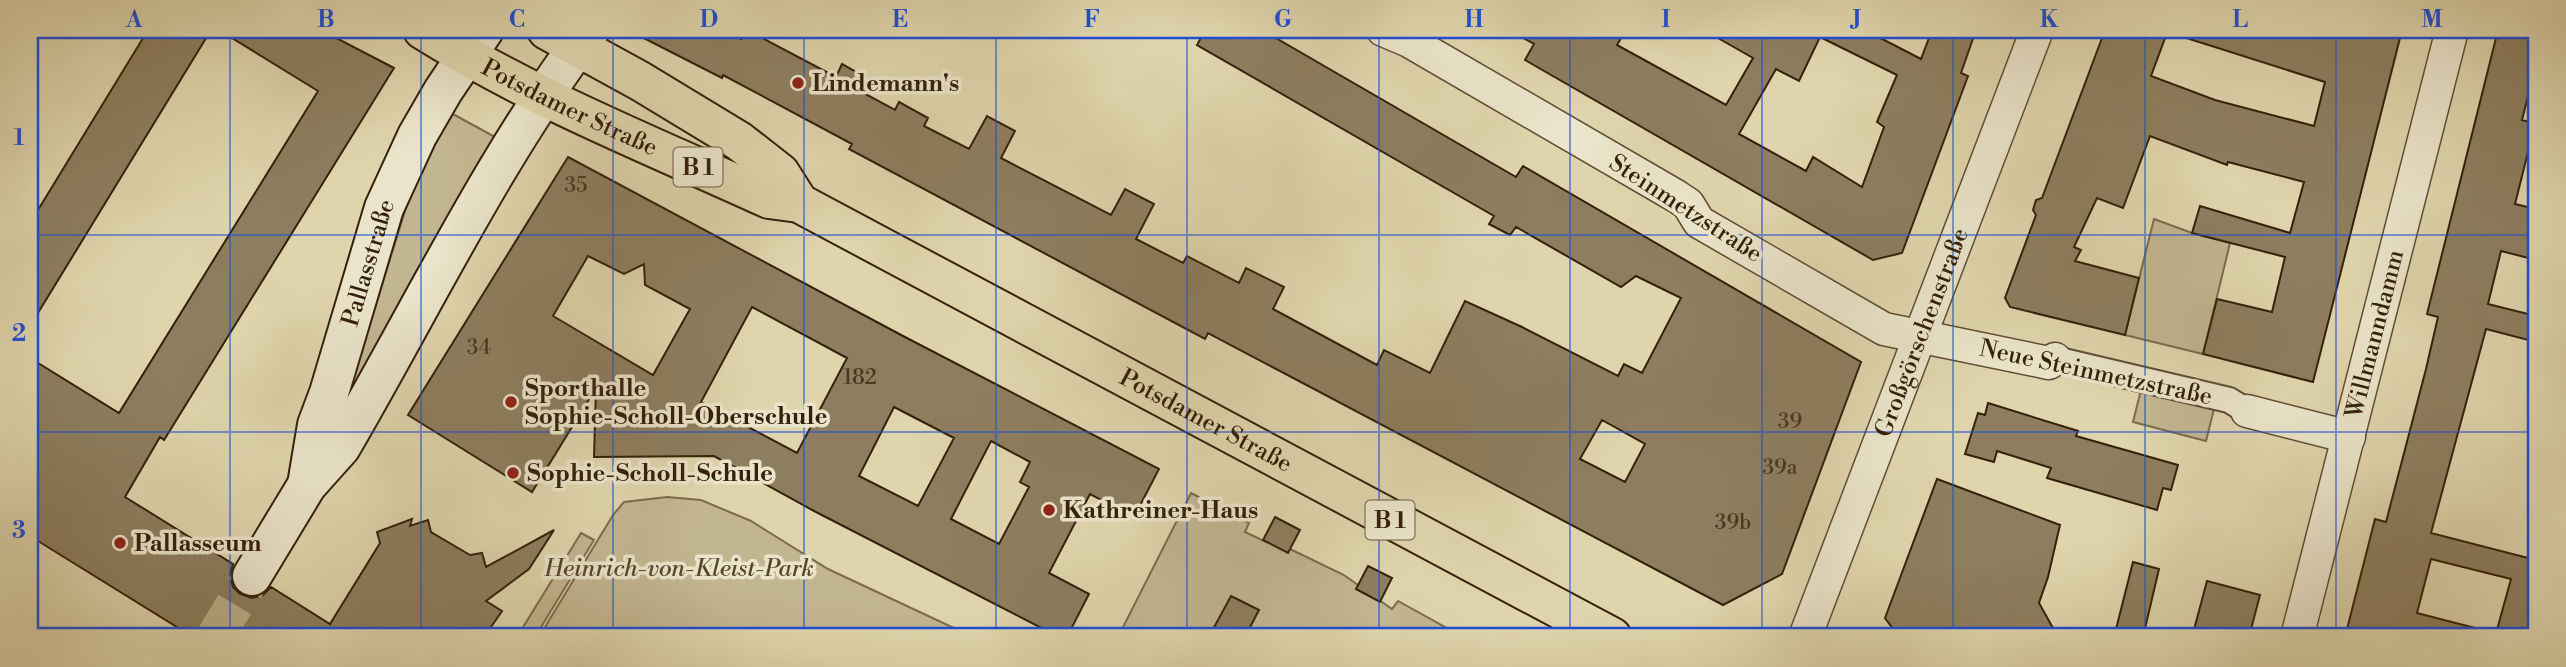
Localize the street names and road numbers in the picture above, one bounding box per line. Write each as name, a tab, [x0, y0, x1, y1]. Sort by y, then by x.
street label: Potsdamer Straße	[476, 53, 662, 163]
road number: B 1	[674, 148, 722, 186]
street label: Steinmetzstraße	[1603, 148, 1768, 270]
street label: Pallasstraße	[336, 194, 402, 330]
street label: Großgörschenstraße	[1869, 224, 1976, 442]
street label: Willmanndamm	[2339, 247, 2411, 422]
street label: Neue Steinmetzstraße	[1977, 334, 2215, 412]
street label: Potsdamer Straße	[1114, 363, 1297, 480]
road number: B 1	[1366, 500, 1414, 540]

